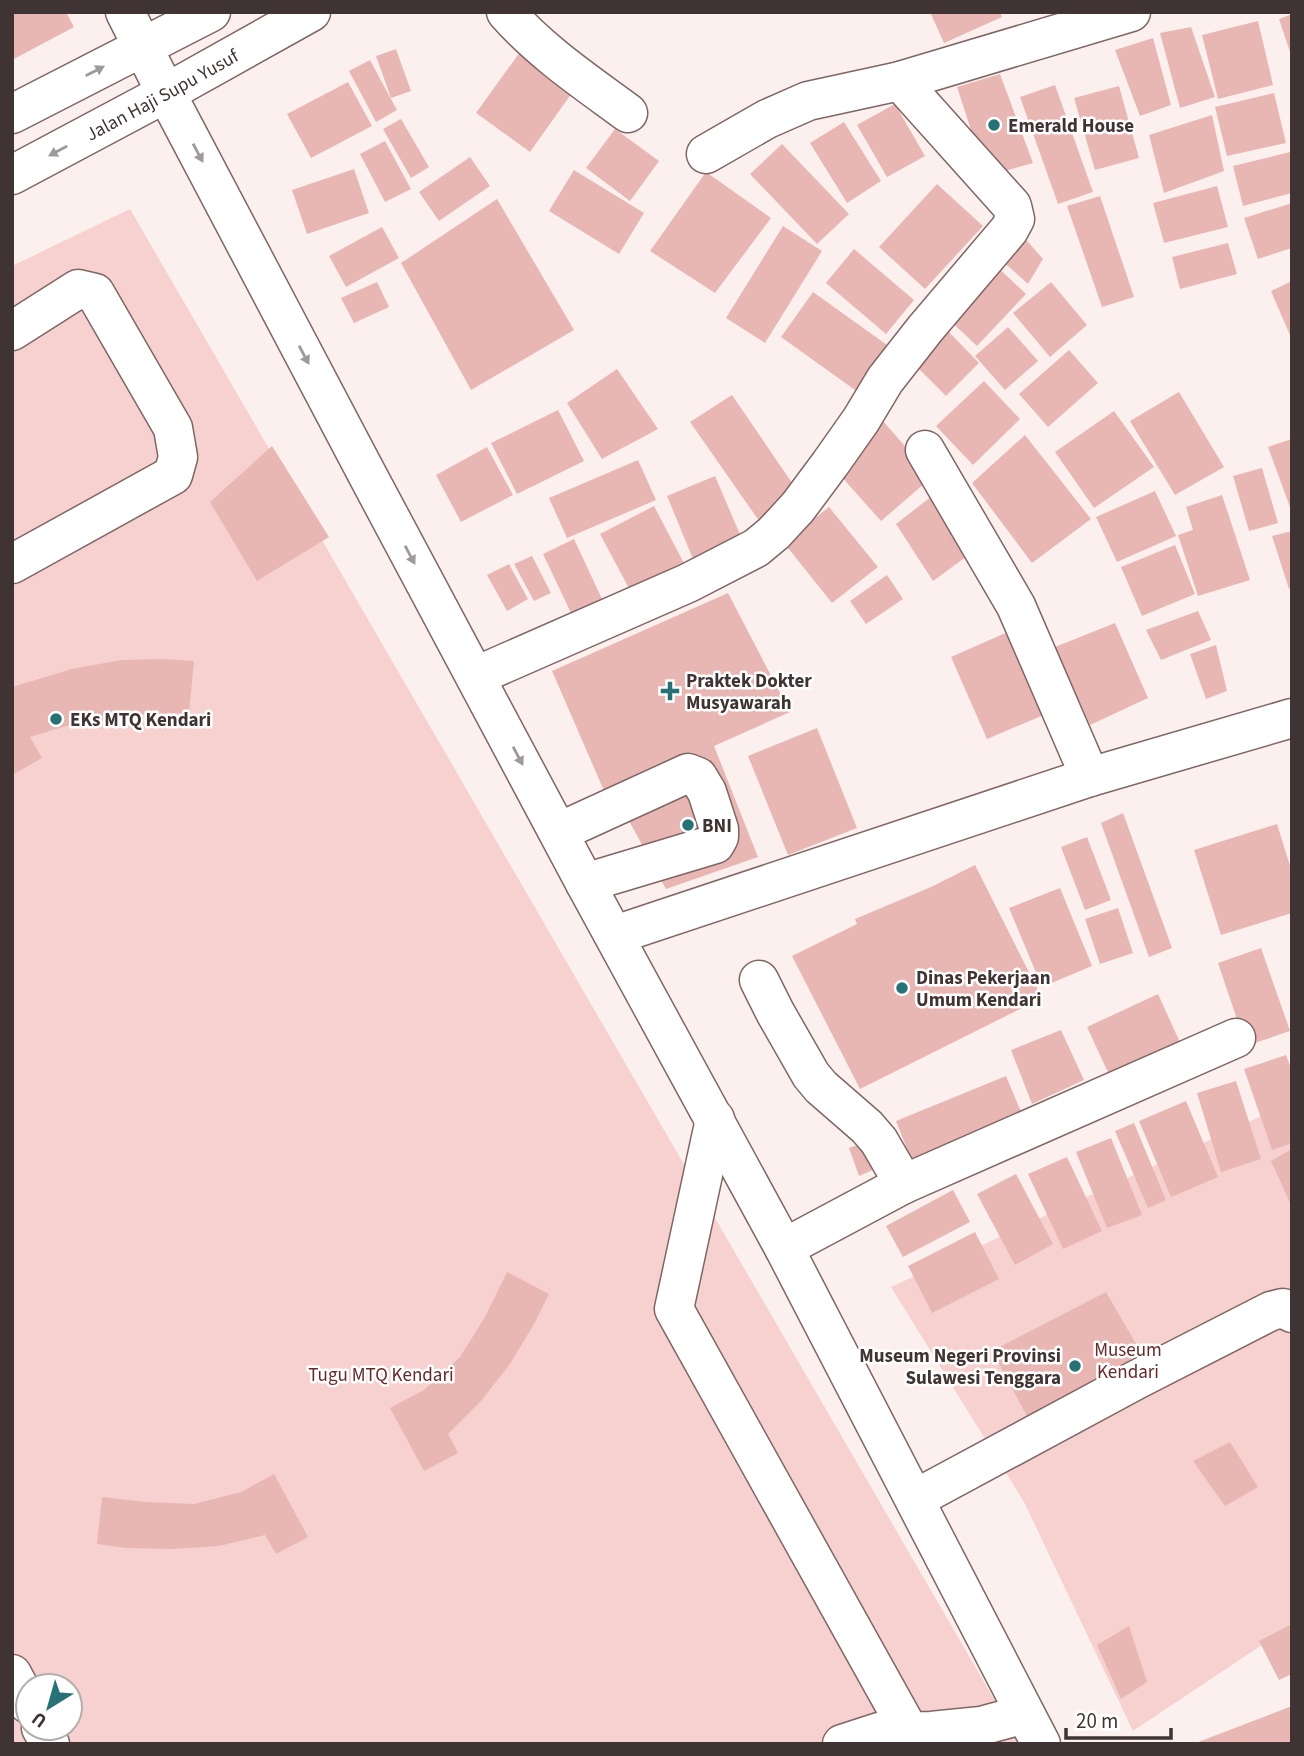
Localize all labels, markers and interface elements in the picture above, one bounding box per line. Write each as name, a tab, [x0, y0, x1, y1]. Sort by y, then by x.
street label: Jalan Haji Supu Yusuf	[81, 42, 245, 148]
one-way arrow	[85, 65, 104, 77]
place label: Emerald House	[1008, 113, 1134, 140]
marker: Emerald House	[986, 117, 1002, 133]
one-way arrow	[192, 143, 203, 163]
one-way arrow	[48, 145, 67, 157]
one-way arrow	[297, 345, 309, 365]
one-way arrow	[404, 546, 416, 566]
place label: Praktek Dokter Musyawarah	[686, 668, 812, 717]
marker: Praktek Dokter Musyawarah	[660, 681, 680, 701]
place label: EKs MTQ Kendari	[70, 707, 211, 734]
marker: EKs MTQ Kendari	[48, 711, 64, 727]
one-way arrow	[512, 746, 524, 766]
place label: BNI	[702, 813, 732, 840]
marker: BNI	[680, 817, 696, 833]
place label: Dinas Pekerjaan Umum Kendari	[916, 965, 1051, 1014]
marker: Dinas Pekerjaan Umum Kendari	[894, 980, 910, 996]
park label: Museum Kendari	[1094, 1337, 1162, 1386]
place label: Museum Negeri Provinsi Sulawesi Tenggara	[859, 1343, 1061, 1392]
marker: Museum Negeri Provinsi Sulawesi Tenggara	[1067, 1358, 1083, 1374]
park label: Tugu MTQ Kendari	[308, 1362, 454, 1389]
north arrow	[14, 1672, 84, 1742]
scale bar	[1066, 1696, 1171, 1740]
text: U	[26, 1705, 53, 1734]
text: 20 m	[1076, 1706, 1118, 1736]

